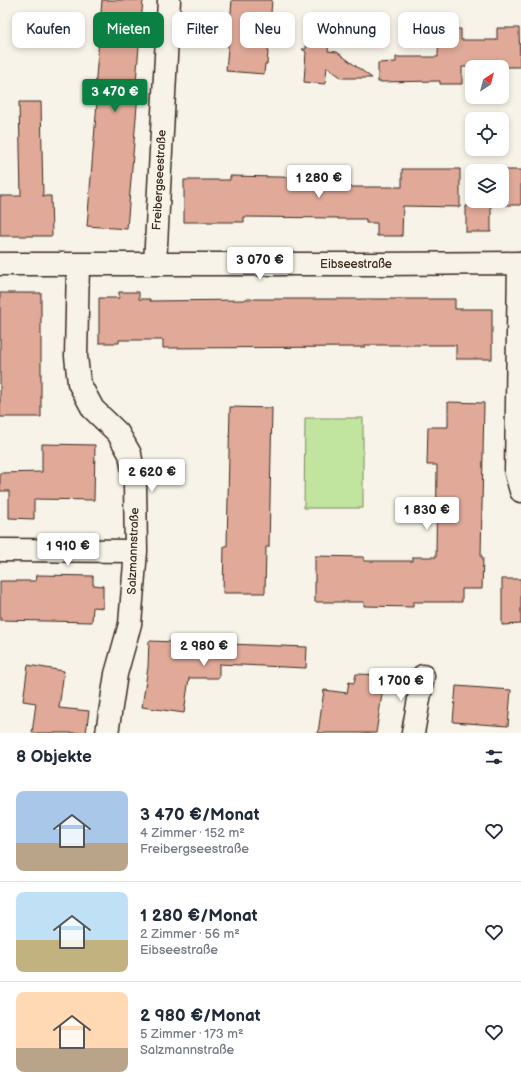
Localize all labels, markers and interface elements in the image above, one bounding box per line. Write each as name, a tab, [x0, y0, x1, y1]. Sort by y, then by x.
chip: Kaufen	[12, 12, 85, 48]
chip: Mieten	[93, 12, 164, 48]
chip: Filter	[172, 12, 232, 48]
chip: Neu	[240, 12, 295, 48]
chip: Wohnung	[303, 12, 390, 48]
chip: Haus	[398, 12, 459, 48]
north arrow	[465, 60, 509, 104]
map controls	[465, 60, 509, 208]
pin: 3 470 €	[78, 79, 152, 113]
text: 3 470 €	[91, 84, 139, 100]
button: locate	[465, 112, 509, 156]
street label: Freibergseestraße	[149, 129, 170, 231]
button: layers	[465, 164, 509, 208]
pin: 1 280 €	[282, 165, 356, 199]
text: 1 280 €	[296, 170, 342, 186]
pin: 3 070 €	[223, 247, 297, 281]
text: 3 070 €	[236, 252, 284, 268]
street label: Eibseestraße	[320, 257, 392, 272]
pin: 2 620 €	[115, 459, 189, 493]
text: 2 620 €	[128, 464, 176, 480]
pin: 1 830 €	[390, 497, 464, 531]
text: 1 830 €	[404, 502, 450, 518]
street label: Salzmannstraße	[124, 507, 143, 595]
pin: 1 910 €	[31, 533, 105, 567]
text: 1 910 €	[46, 538, 90, 554]
pin: 2 980 €	[167, 633, 241, 667]
text: 2 980 €	[180, 638, 228, 654]
pin: 1 700 €	[364, 668, 438, 702]
text: 1 700 €	[378, 673, 424, 689]
icon: filters	[483, 746, 505, 768]
text: 8 Objekte	[16, 747, 92, 767]
text: 3 470 €/Monat	[140, 805, 259, 825]
icon: home	[48, 807, 96, 855]
icon: heart	[483, 820, 505, 842]
text: 4 Zimmer · 152 m²	[140, 825, 245, 841]
text: Freibergseestraße	[140, 841, 249, 857]
text: 1 280 €/Monat	[140, 906, 258, 926]
icon: home	[48, 908, 96, 956]
icon: heart	[483, 921, 505, 943]
text: 2 Zimmer · 56 m²	[140, 926, 240, 942]
text: Eibseestraße	[140, 942, 218, 958]
text: 2 980 €/Monat	[140, 1006, 260, 1026]
icon: home	[48, 1008, 96, 1056]
icon: heart	[483, 1021, 505, 1043]
text: 5 Zimmer · 173 m²	[140, 1026, 244, 1042]
text: Salzmannstraße	[140, 1042, 234, 1058]

